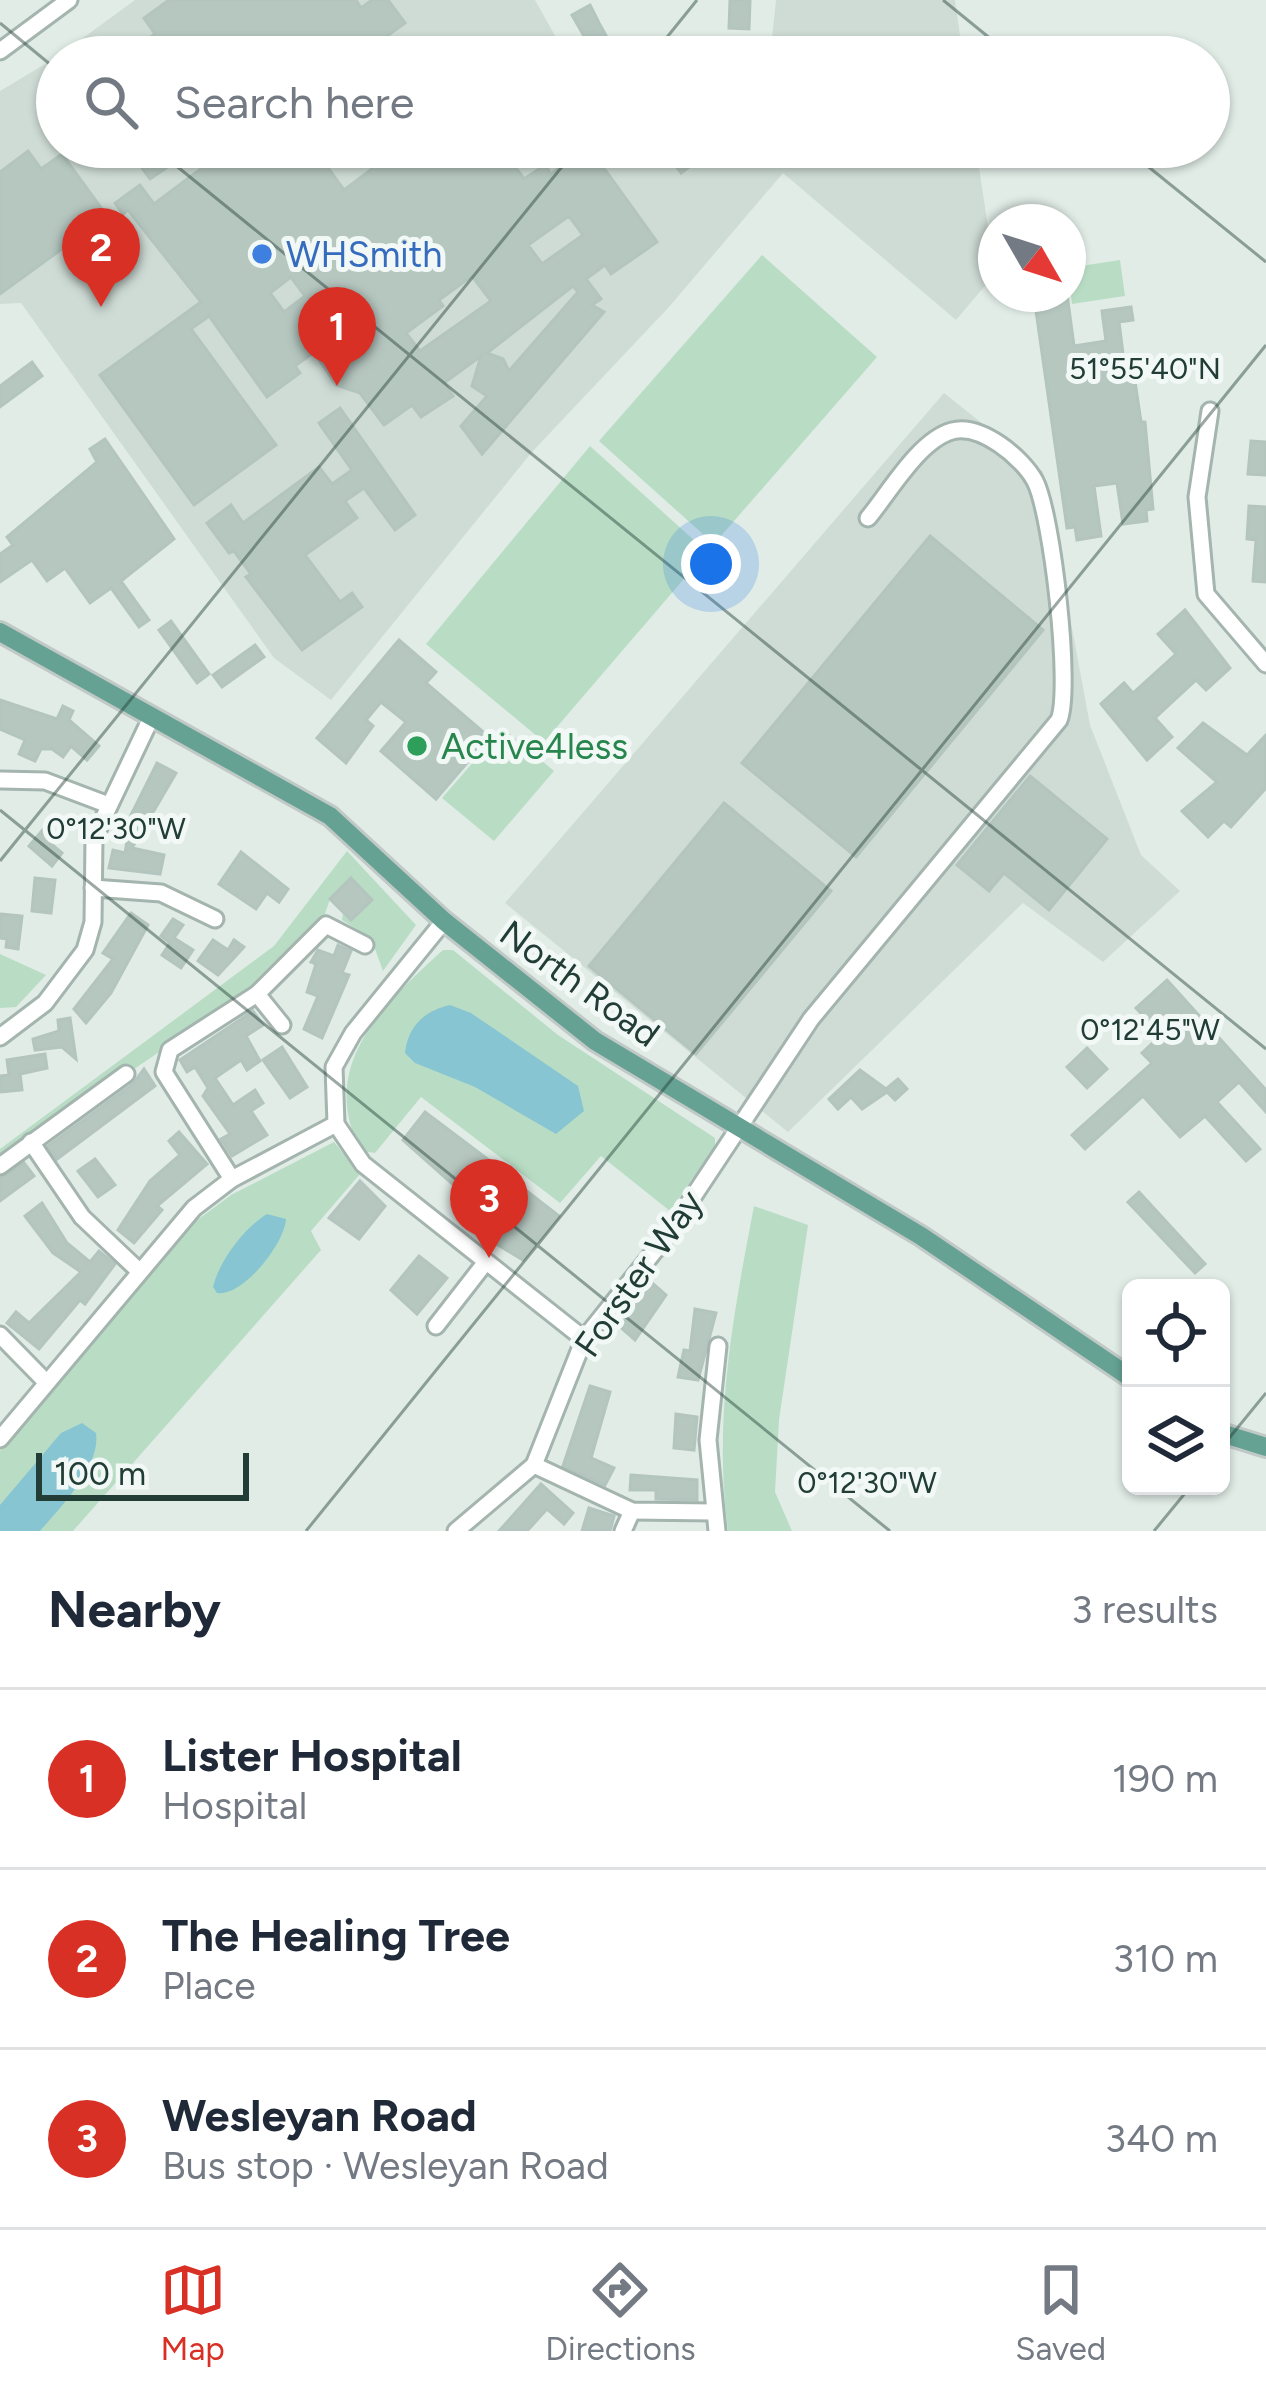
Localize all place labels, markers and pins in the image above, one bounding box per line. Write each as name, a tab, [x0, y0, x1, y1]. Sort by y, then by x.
pin: 2	[62, 208, 140, 307]
place label: WHSmith	[286, 233, 442, 276]
marker: WHSmith	[249, 241, 275, 267]
pin: 1	[298, 287, 376, 386]
place label: Active4less	[441, 725, 628, 768]
marker: Active4less	[404, 733, 430, 759]
pin: 3	[450, 1159, 528, 1258]

